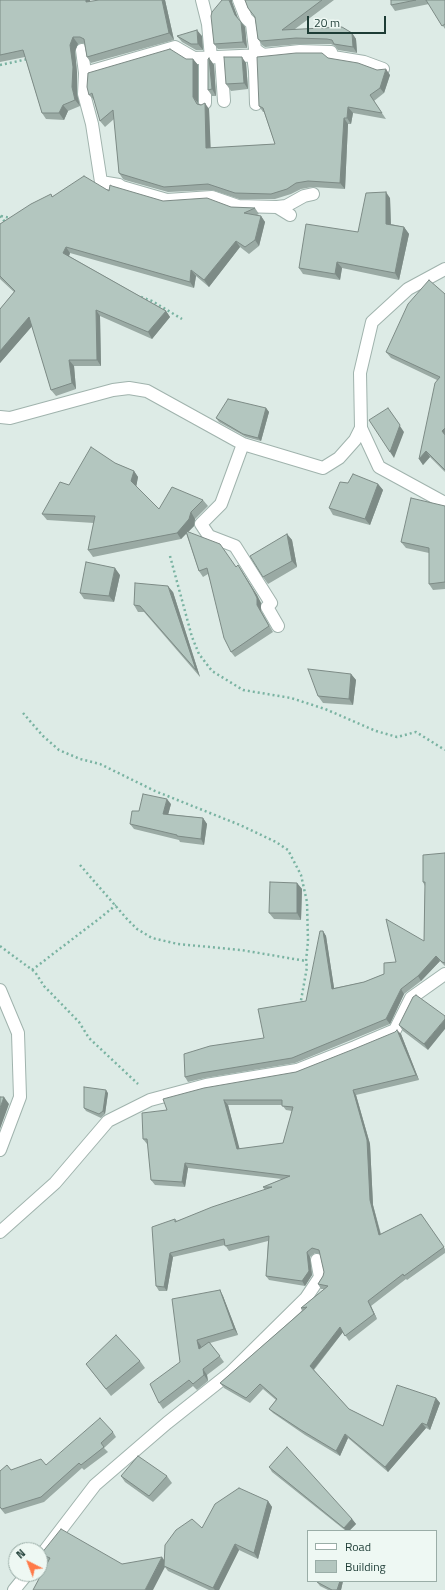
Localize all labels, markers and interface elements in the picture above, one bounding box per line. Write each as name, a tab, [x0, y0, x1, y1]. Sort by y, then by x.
scale bar	[309, 8, 388, 34]
text: 20 m	[314, 13, 340, 32]
legend	[307, 1530, 437, 1582]
text: Road	[345, 1537, 371, 1556]
north arrow	[8, 1542, 48, 1582]
text: N	[12, 1545, 29, 1562]
text: Building	[345, 1557, 386, 1576]

